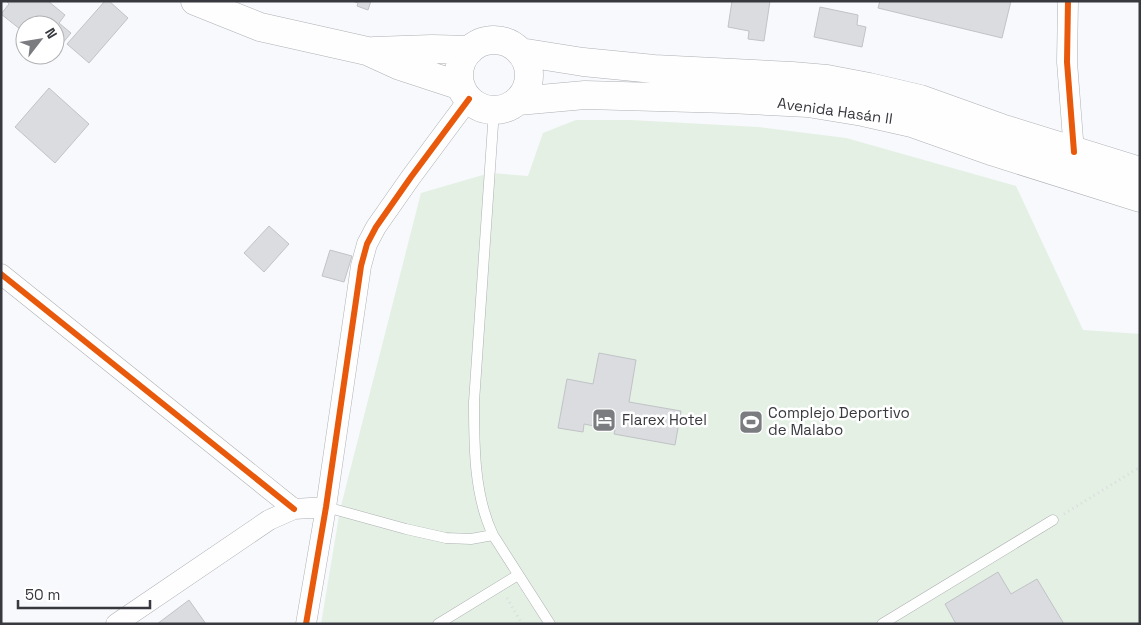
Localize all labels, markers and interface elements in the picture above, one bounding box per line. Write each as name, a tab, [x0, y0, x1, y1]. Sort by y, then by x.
north arrow	[15, 15, 65, 65]
text: N	[41, 25, 61, 42]
street label: Avenida Hasán II	[776, 93, 894, 128]
place label: Complejo Deportivo de Malabo	[768, 403, 910, 439]
hotel icon: Flarex Hotel	[591, 407, 617, 433]
sports icon: Complejo Deportivo de Malabo	[738, 409, 764, 435]
place label: Flarex Hotel	[622, 410, 707, 429]
scale bar	[18, 578, 150, 610]
text: 50 m	[25, 585, 60, 604]

